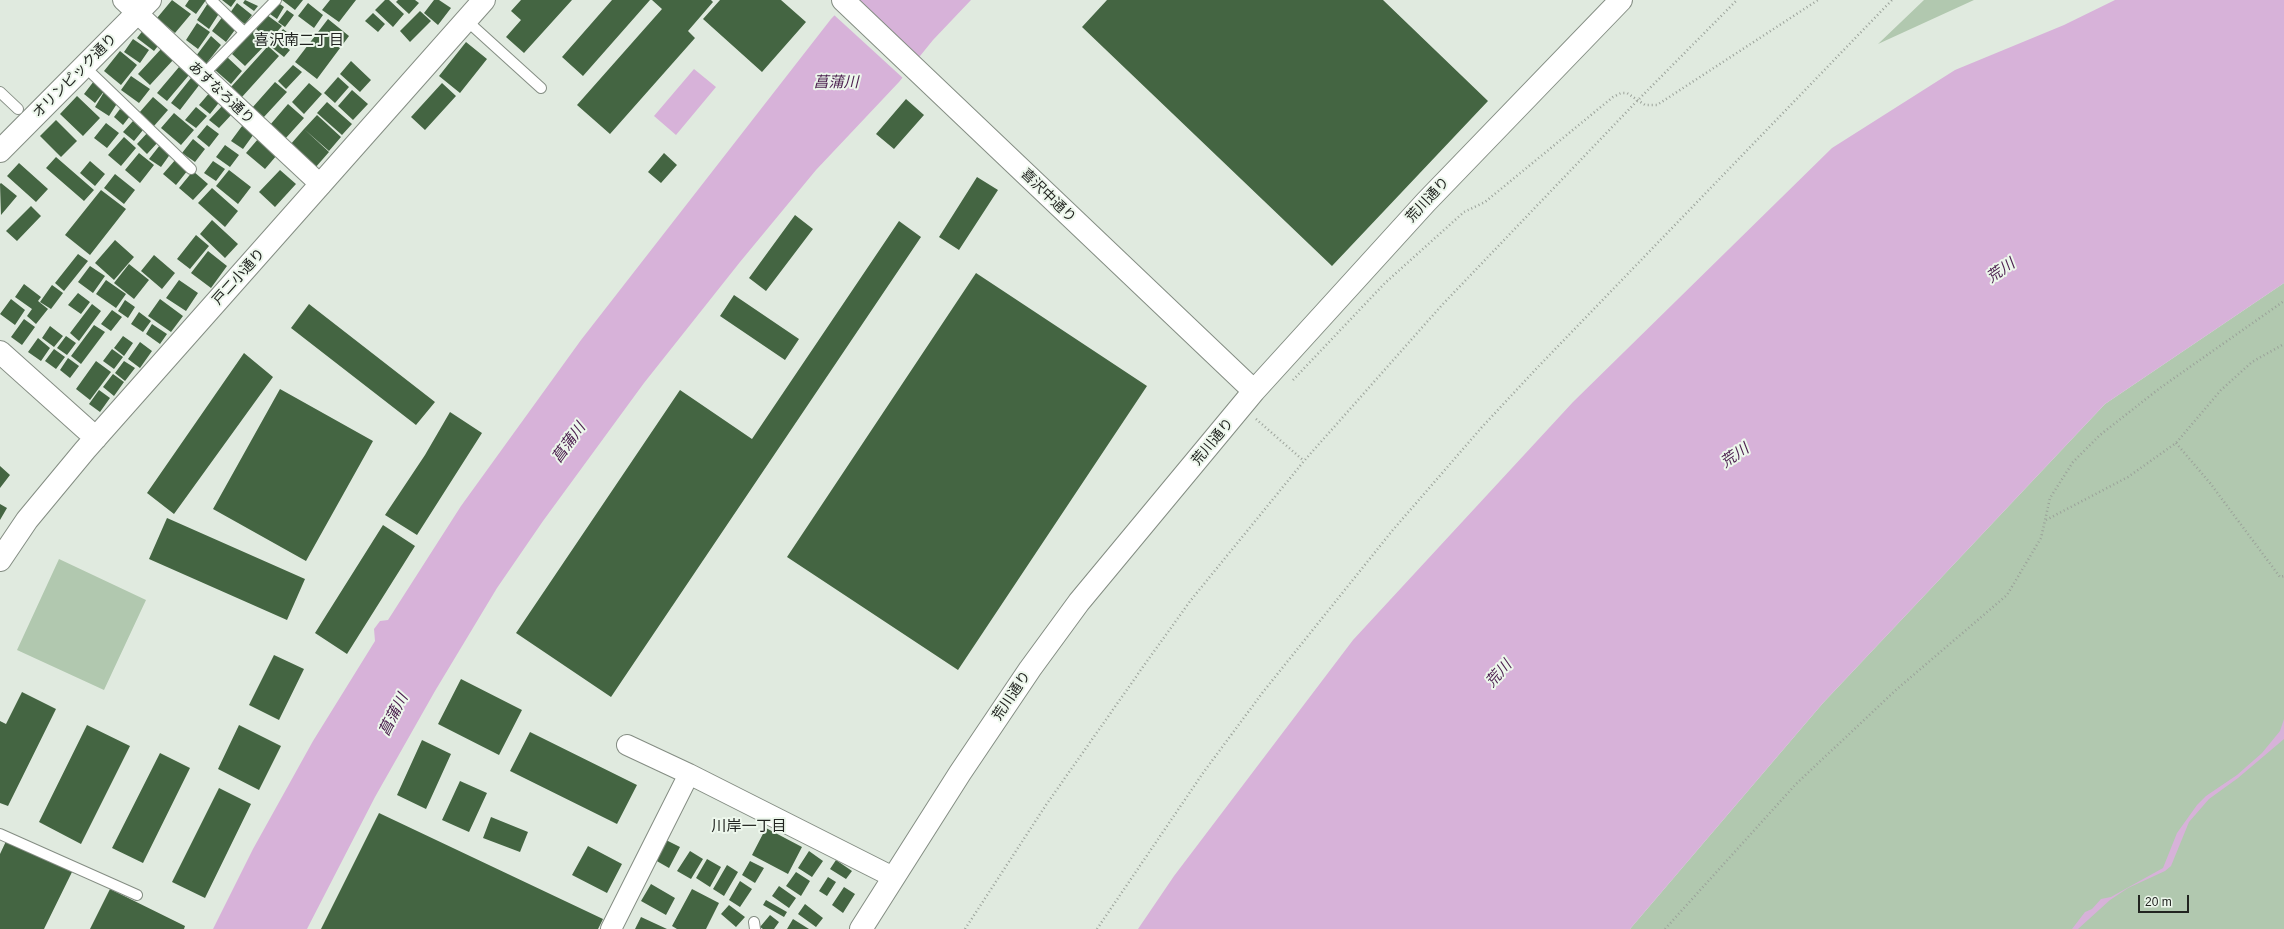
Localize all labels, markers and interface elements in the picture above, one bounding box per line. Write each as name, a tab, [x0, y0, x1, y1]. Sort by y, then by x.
street label: オリンピック通り	[29, 30, 121, 122]
district label: 喜沢南二丁目	[254, 32, 344, 50]
street label: あすなろ通り	[185, 58, 257, 128]
water label: 菖蒲川	[814, 74, 858, 92]
street label: 喜沢中通り	[1017, 166, 1079, 226]
street label: 荒川通り	[1403, 174, 1453, 226]
street label: 戸二小通り	[209, 245, 269, 309]
water label: 荒川	[1984, 255, 2018, 287]
street label: 荒川通り	[1189, 415, 1237, 469]
water label: 菖蒲川	[548, 420, 590, 466]
water label: 荒川	[1718, 440, 1752, 472]
water label: 荒川	[1482, 657, 1516, 691]
street label: 荒川通り	[989, 668, 1035, 724]
water label: 菖蒲川	[376, 691, 412, 739]
district label: 川岸一丁目	[712, 818, 786, 836]
scale bar	[2140, 887, 2191, 913]
text: 20 m	[2145, 895, 2172, 909]

